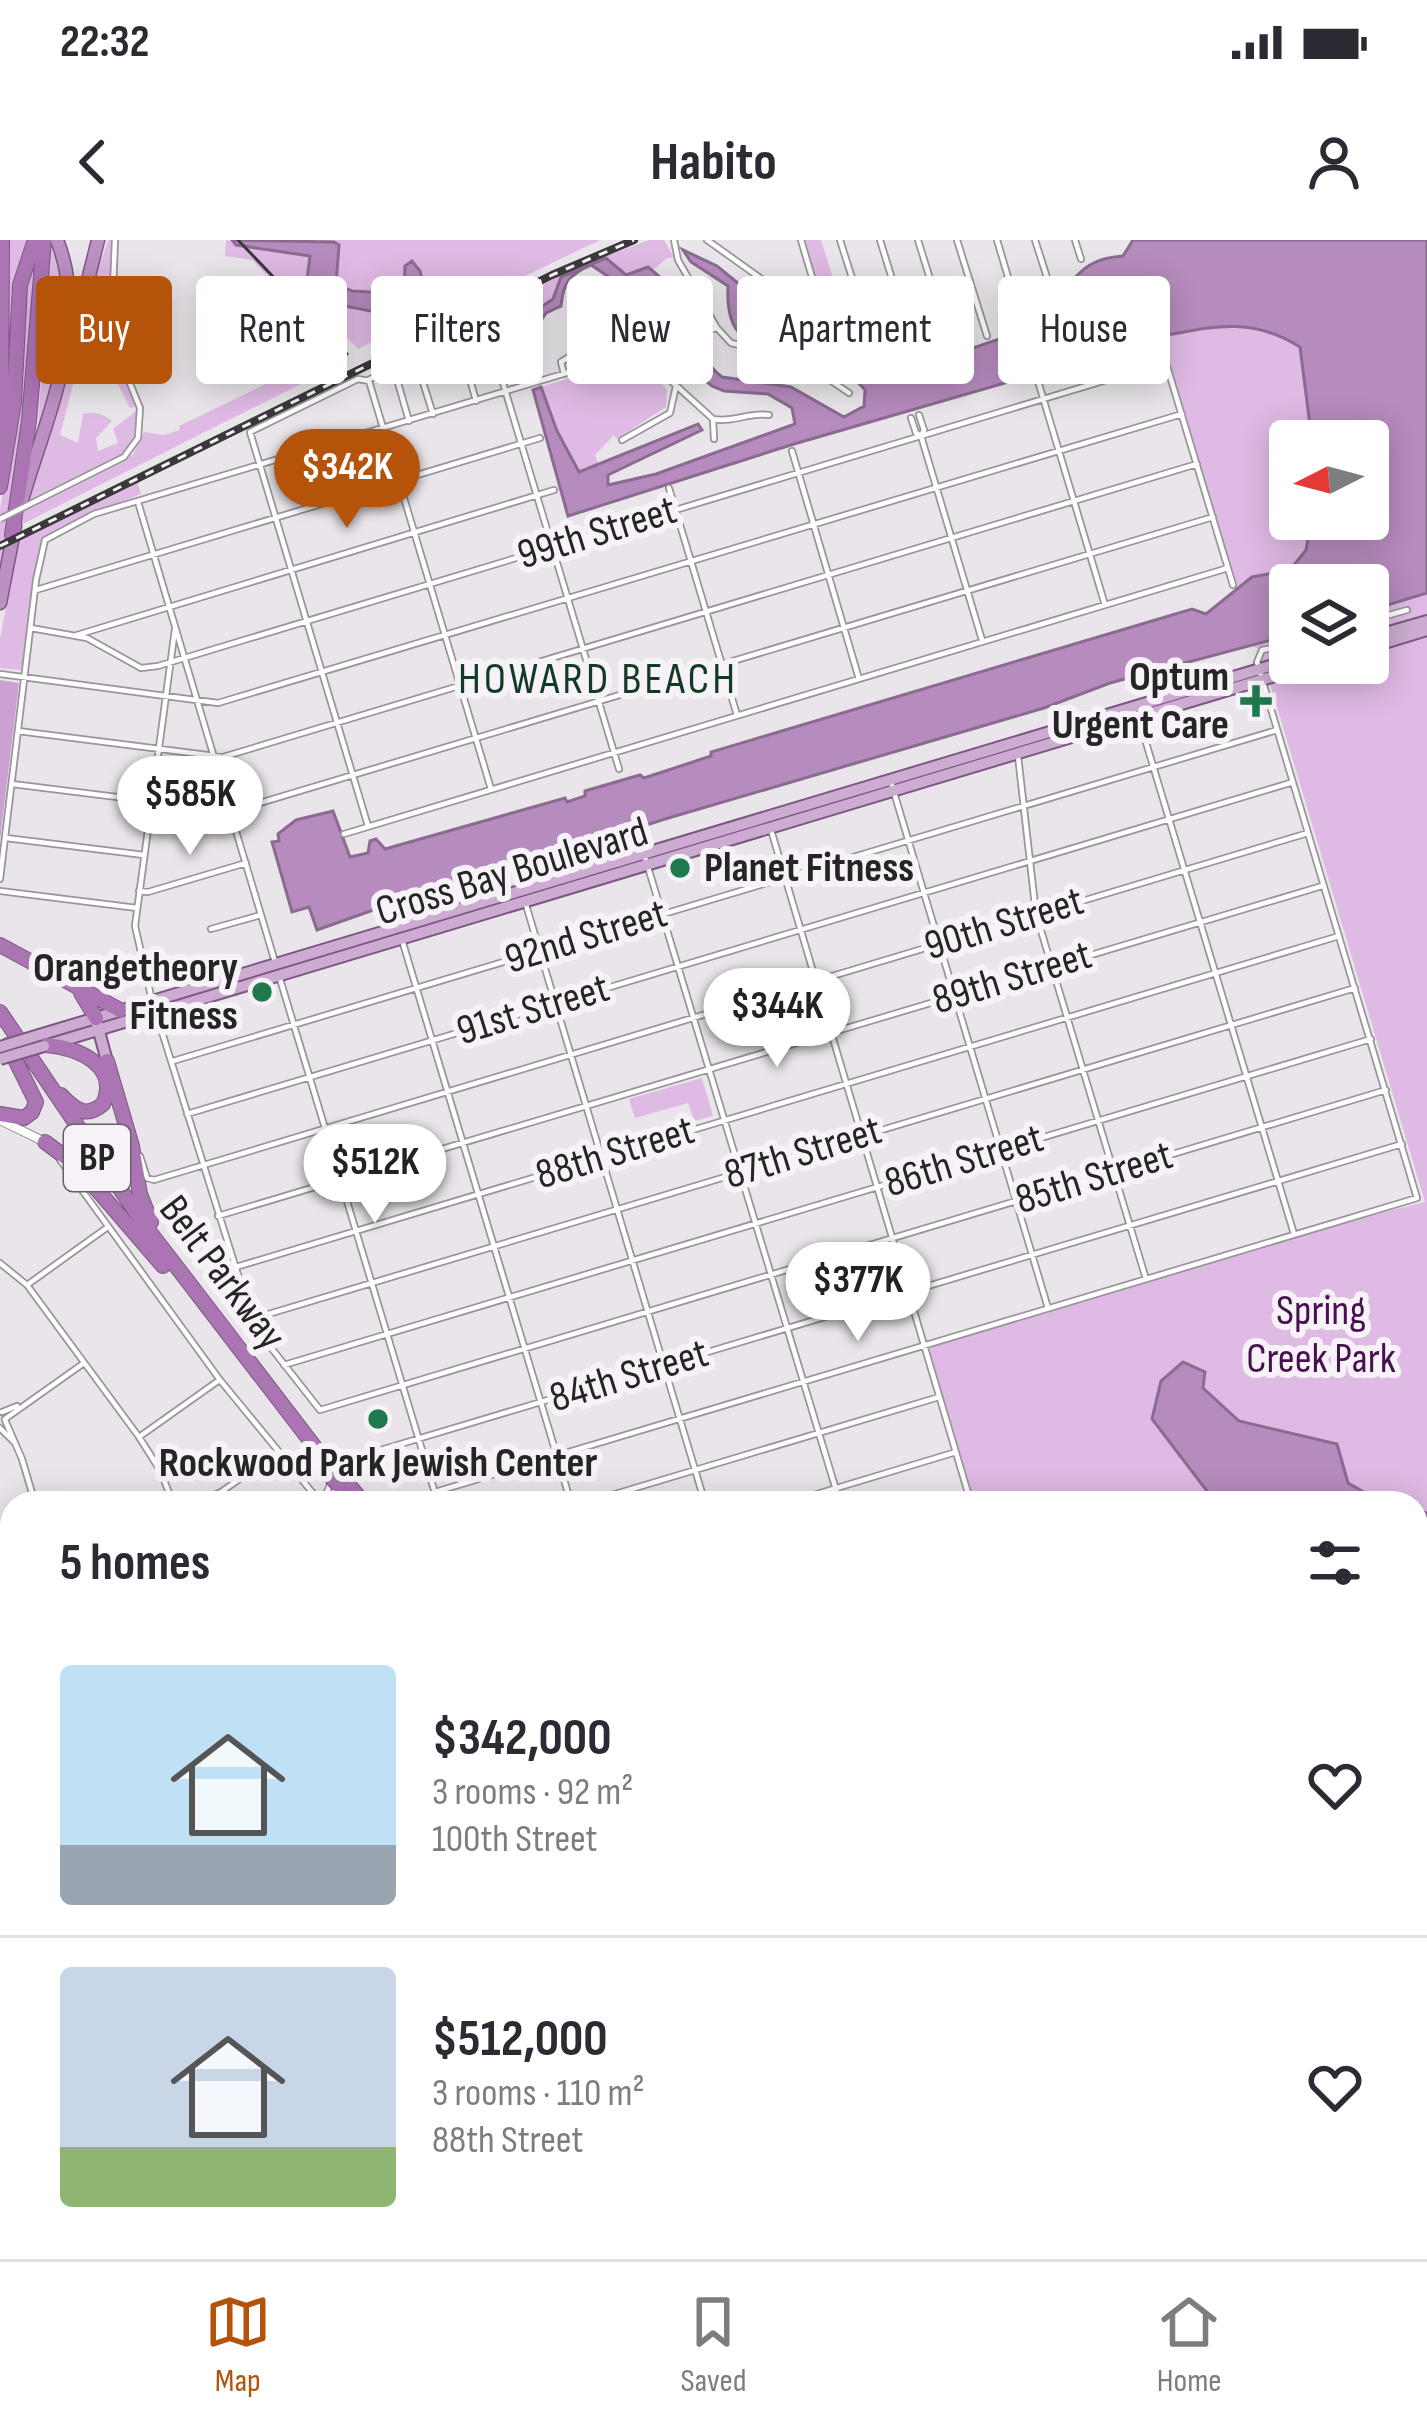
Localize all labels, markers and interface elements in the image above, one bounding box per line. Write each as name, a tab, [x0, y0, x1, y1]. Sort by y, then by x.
text: 22:32	[60, 15, 149, 70]
icon: back	[60, 129, 126, 195]
icon: person	[1301, 129, 1367, 195]
text: Habito	[650, 130, 777, 195]
chip: Buy	[36, 276, 172, 384]
chip: Rent	[196, 276, 347, 384]
chip: Filters	[371, 276, 543, 384]
chip: New	[567, 276, 713, 384]
chip: Apartment	[737, 276, 974, 384]
chip: House	[998, 276, 1170, 384]
north arrow	[1269, 420, 1389, 540]
map controls	[1269, 420, 1389, 684]
pin: $342K	[263, 429, 431, 531]
text: $342K	[301, 444, 393, 491]
street label: 99th Street	[511, 485, 683, 581]
button: layers	[1269, 564, 1389, 684]
district label: HOWARD BEACH	[458, 652, 738, 707]
place label: Optum Urgent Care	[1052, 652, 1229, 751]
marker: Optum Urgent Care	[1240, 685, 1272, 717]
pin: $585K	[106, 756, 274, 858]
text: $585K	[144, 771, 236, 818]
street label: Cross Bay Boulevard	[370, 806, 654, 938]
place label: Planet Fitness	[704, 843, 914, 894]
marker: Planet Fitness	[667, 855, 693, 881]
street label: 90th Street	[918, 876, 1090, 972]
street label: 92nd Street	[499, 888, 673, 986]
street label: 89th Street	[926, 930, 1098, 1026]
place label: Orangetheory Fitness	[33, 943, 238, 1042]
street label: 91st Street	[451, 963, 615, 1057]
pin: $344K	[693, 968, 861, 1070]
marker: Orangetheory Fitness	[249, 979, 275, 1005]
text: $344K	[730, 983, 824, 1030]
street label: 88th Street	[530, 1105, 700, 1201]
street label: 87th Street	[718, 1105, 888, 1201]
street label: 86th Street	[879, 1113, 1049, 1209]
pin: $512K	[291, 1124, 459, 1226]
road number: BP	[64, 1125, 130, 1191]
street label: 85th Street	[1009, 1130, 1179, 1226]
text: $512K	[330, 1139, 420, 1186]
street label: Belt Parkway	[148, 1186, 296, 1360]
pin: $377K	[774, 1242, 942, 1344]
text: $377K	[812, 1257, 904, 1304]
park label: Spring Creek Park	[1246, 1286, 1396, 1385]
street label: 84th Street	[544, 1328, 714, 1424]
marker: Rockwood Park Jewish Center	[365, 1406, 391, 1432]
place label: Rockwood Park Jewish Center	[159, 1438, 597, 1489]
icon: filters	[1302, 1530, 1368, 1596]
text: 5 homes	[60, 1533, 210, 1594]
text: $342,000	[432, 1708, 611, 1769]
icon: home	[156, 1713, 300, 1857]
icon: heart	[1302, 1752, 1368, 1818]
text: 3 rooms · 92 m²	[432, 1769, 633, 1816]
text: 100th Street	[432, 1816, 598, 1863]
text: $512,000	[432, 2009, 608, 2070]
icon: home	[156, 2015, 300, 2159]
icon: heart	[1302, 2054, 1368, 2120]
text: 3 rooms · 110 m²	[432, 2070, 645, 2117]
text: 88th Street	[432, 2117, 583, 2164]
tab: Map	[205, 2289, 271, 2401]
tab: Saved	[680, 2289, 747, 2401]
tab: Home	[1156, 2289, 1222, 2401]

